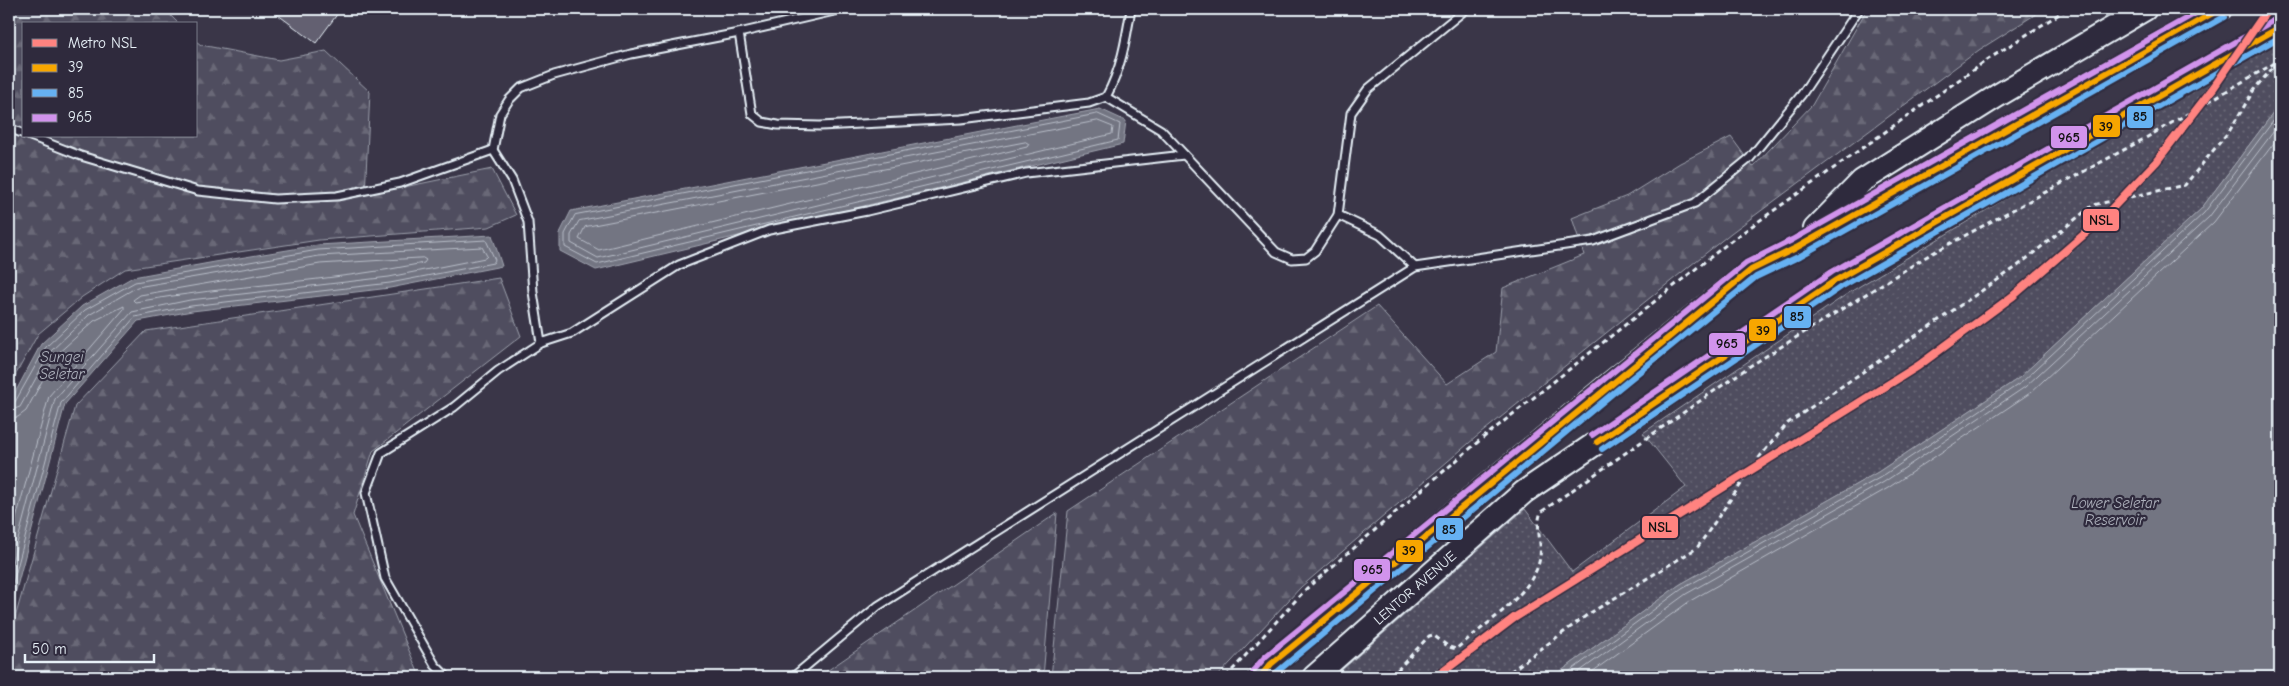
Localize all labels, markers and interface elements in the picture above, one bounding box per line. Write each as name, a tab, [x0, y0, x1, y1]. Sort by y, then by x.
legend	[22, 22, 198, 138]
text: Metro NSL	[68, 34, 137, 52]
text: 39	[68, 58, 84, 76]
text: 85	[68, 84, 84, 102]
line badge: 85	[2126, 105, 2154, 129]
text: 965	[68, 108, 92, 126]
text: 85	[2133, 108, 2147, 125]
line badge: 39	[2092, 114, 2121, 138]
text: 39	[2099, 118, 2113, 135]
line badge: 965	[2050, 125, 2088, 149]
text: 965	[2058, 129, 2080, 146]
line badge: NSL	[2082, 208, 2120, 232]
text: NSL	[2089, 212, 2113, 229]
line badge: 85	[1783, 305, 1812, 329]
text: 85	[1790, 308, 1804, 325]
line badge: 39	[1748, 318, 1777, 342]
text: 39	[1756, 322, 1770, 339]
line badge: 965	[1708, 332, 1746, 356]
text: 965	[1716, 335, 1738, 352]
water label: Sungei Seletar	[40, 348, 85, 383]
water label: Lower Seletar Reservoir	[2071, 494, 2160, 529]
line badge: NSL	[1641, 515, 1679, 539]
line badge: 85	[1435, 517, 1464, 541]
text: NSL	[1648, 519, 1672, 536]
text: 85	[1442, 521, 1456, 538]
line badge: 39	[1395, 539, 1424, 563]
text: 39	[1402, 542, 1416, 559]
street label: LENTOR AVENUE	[1370, 547, 1460, 629]
line badge: 965	[1353, 558, 1391, 582]
text: 965	[1361, 561, 1383, 578]
scale bar	[25, 631, 154, 663]
text: 50 m	[32, 640, 67, 658]

